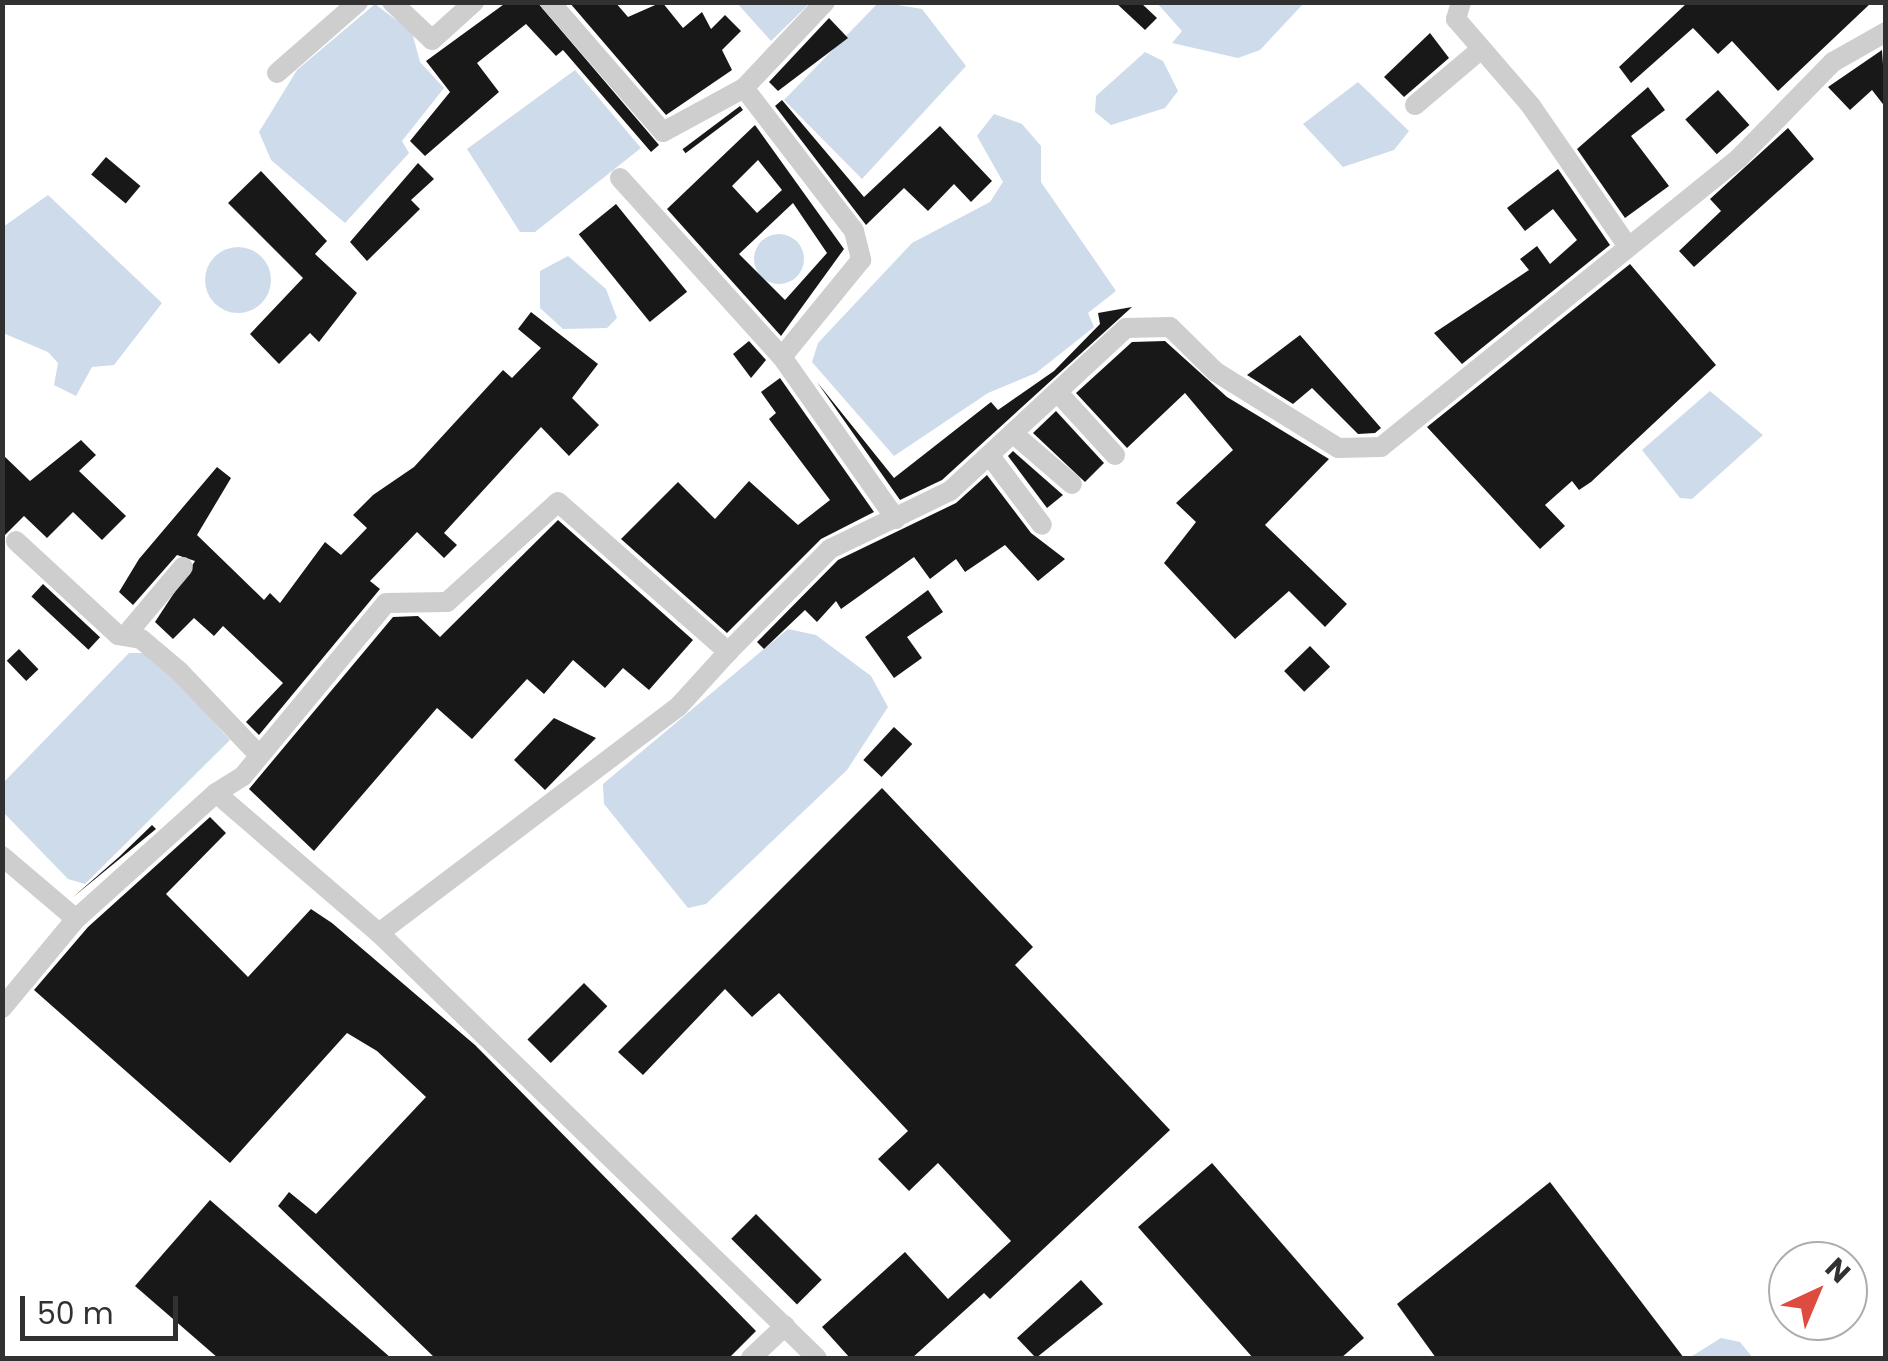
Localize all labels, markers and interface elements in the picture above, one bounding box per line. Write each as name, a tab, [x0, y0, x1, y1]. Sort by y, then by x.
north arrow	[1768, 1241, 1868, 1341]
text: N	[1817, 1249, 1859, 1292]
scale bar	[25, 1276, 182, 1338]
text: 50 m	[37, 1292, 114, 1335]

